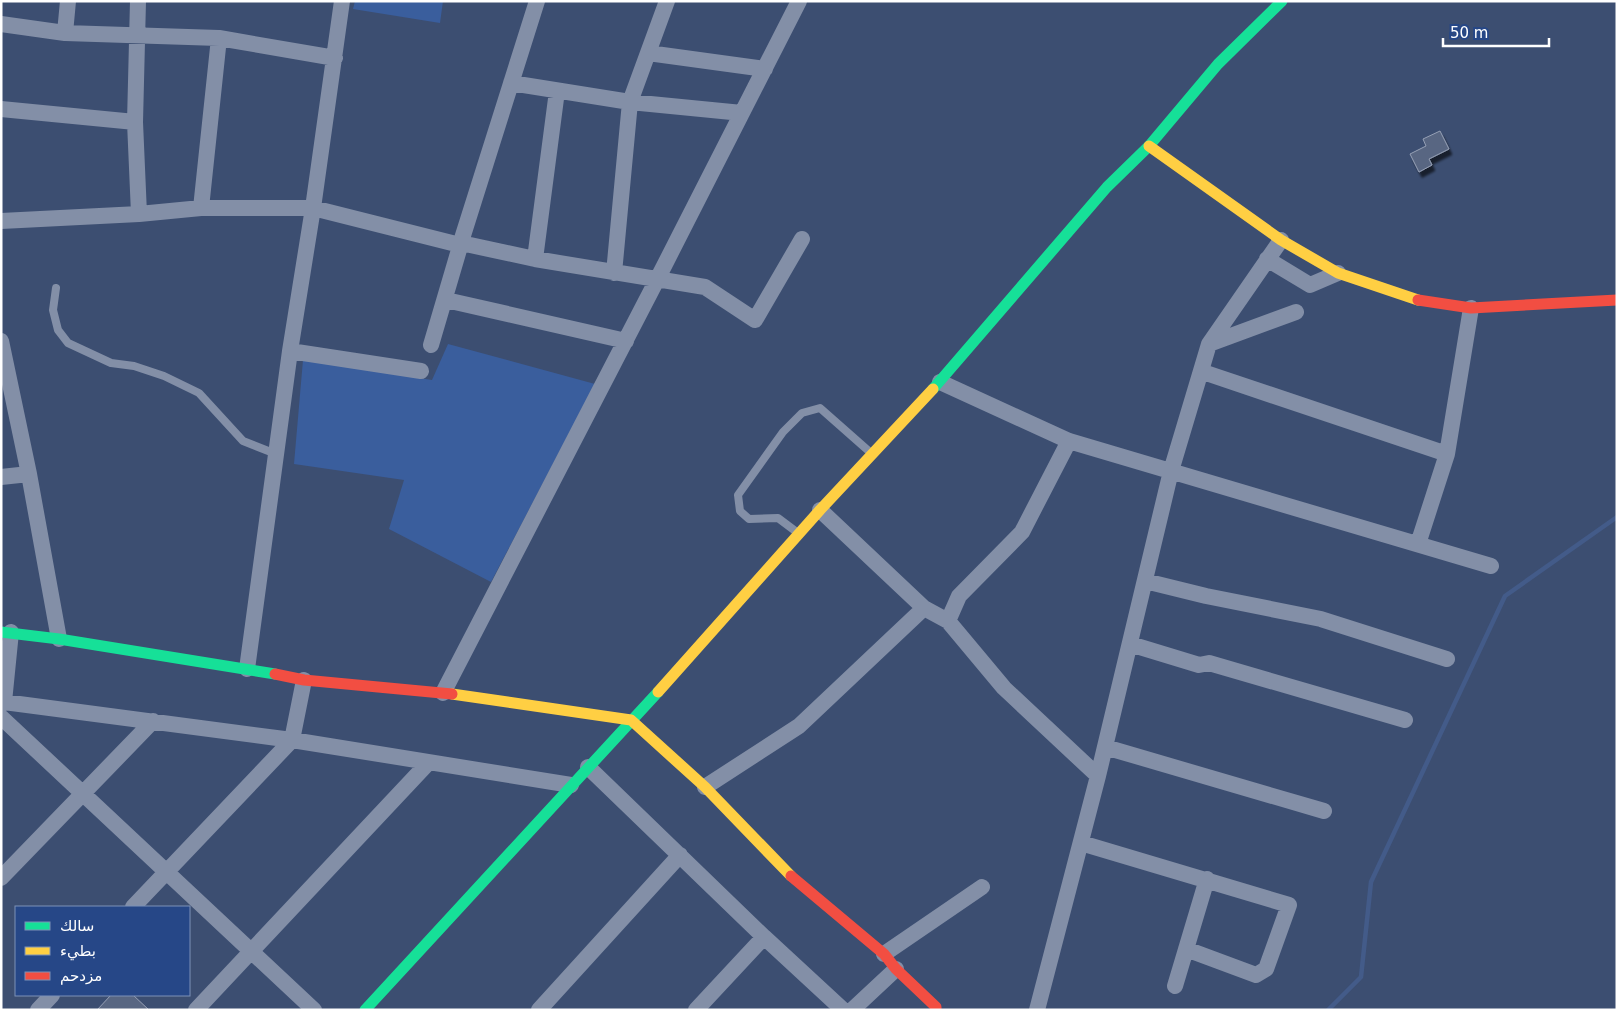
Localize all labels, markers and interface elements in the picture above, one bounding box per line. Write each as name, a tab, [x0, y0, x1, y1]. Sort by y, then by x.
scale bar	[1443, 15, 1549, 47]
text: 50 m	[1450, 24, 1488, 42]
legend	[15, 906, 190, 996]
text: سالك	[60, 917, 94, 935]
text: بطيء	[60, 942, 96, 961]
text: مزدحم	[60, 967, 102, 985]

